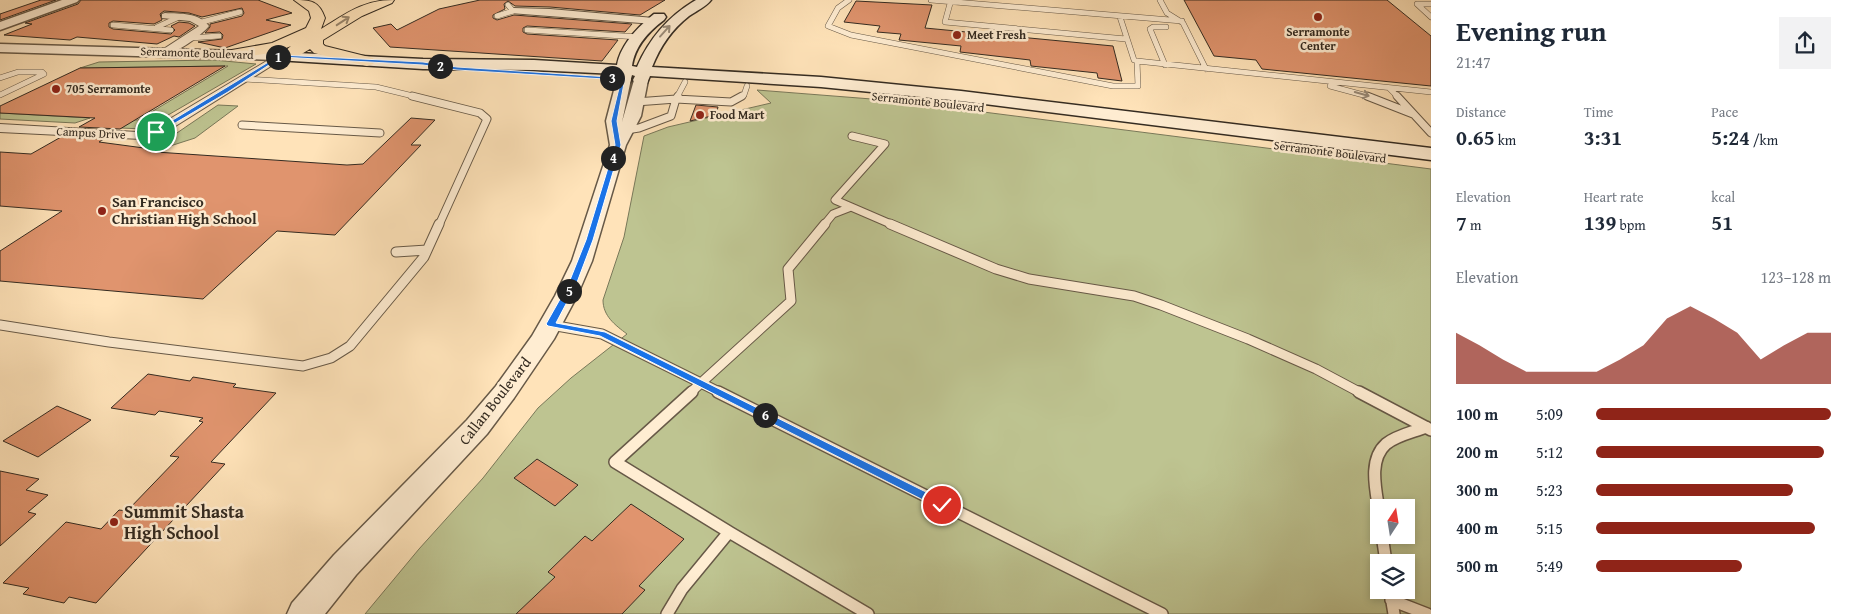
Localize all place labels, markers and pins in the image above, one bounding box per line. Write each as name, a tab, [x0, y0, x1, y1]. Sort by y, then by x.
marker: Serramonte Center	[1312, 11, 1324, 23]
place label: Serramonte Center	[1286, 23, 1350, 54]
place label: Meet Fresh	[967, 26, 1026, 43]
marker: Meet Fresh	[951, 29, 963, 41]
pin: 1	[266, 44, 290, 70]
pin: 2	[428, 54, 452, 78]
pin: 3	[600, 66, 624, 90]
place label: 705 Serramonte	[66, 80, 151, 97]
marker: 705 Serramonte	[50, 83, 62, 95]
place label: Food Mart	[710, 106, 765, 123]
marker: Food Mart	[694, 109, 706, 121]
pin	[135, 111, 177, 153]
pin: 4	[600, 146, 626, 170]
place label: San Francisco Christian High School	[112, 191, 257, 229]
marker: San Francisco Christian High School	[96, 205, 108, 217]
pin: 5	[556, 278, 582, 304]
pin: 6	[752, 402, 778, 428]
pin	[921, 484, 963, 526]
place label: Summit Shasta High School	[124, 498, 245, 546]
marker: Summit Shasta High School	[108, 516, 120, 528]

